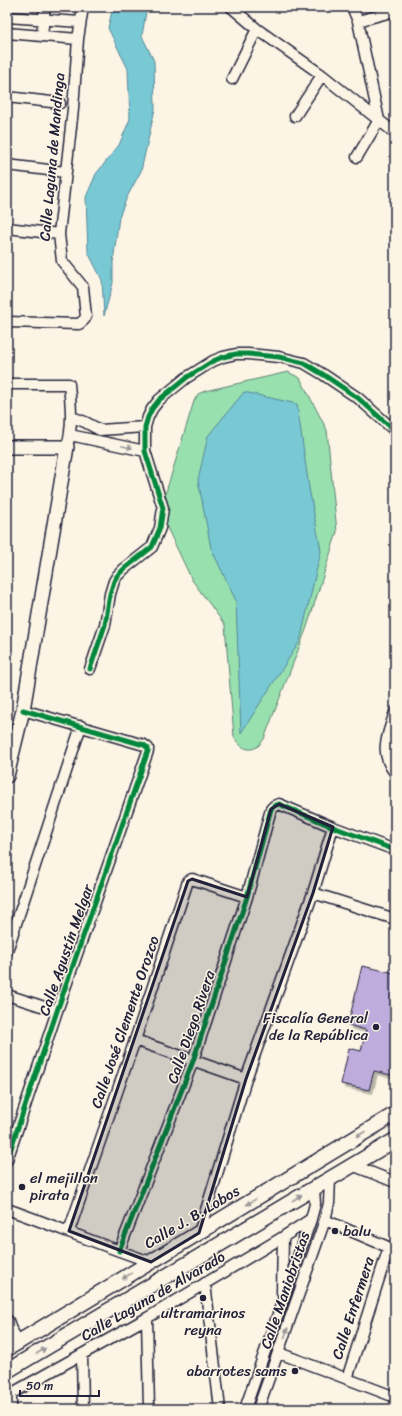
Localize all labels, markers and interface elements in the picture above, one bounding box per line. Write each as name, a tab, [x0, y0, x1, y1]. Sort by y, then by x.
street label: Calle Laguna de Mandinga	[32, 71, 72, 242]
one-way arrow	[121, 445, 133, 451]
street label: Calle Agustín Melgar	[31, 880, 101, 1019]
street label: Calle José Clemente Orozco	[83, 932, 167, 1112]
street label: Calle Diego Rivera	[159, 966, 223, 1087]
place label: Fiscalía General de la República	[263, 1005, 369, 1048]
marker: Fiscalía General de la República	[371, 1022, 381, 1032]
one-way arrow	[355, 1130, 367, 1137]
place label: el mejillon pirata	[29, 1165, 98, 1208]
street label: Calle J. B. Lobos	[139, 1178, 245, 1256]
marker: el mejillon pirata	[17, 1182, 27, 1192]
one-way arrow	[291, 1195, 303, 1202]
one-way arrow	[246, 1198, 256, 1206]
place label: balu	[343, 1218, 371, 1244]
marker: balu	[330, 1226, 340, 1236]
street label: Calle Maniobristas	[253, 1228, 317, 1352]
street label: Calle Laguna de Alvarado	[76, 1244, 231, 1348]
street label: Calle Enfermera	[324, 1253, 382, 1363]
one-way arrow	[121, 1273, 133, 1280]
marker: ultramarinos reyna	[198, 1293, 208, 1303]
place label: ultramarinos reyna	[161, 1300, 245, 1343]
one-way arrow	[283, 1326, 289, 1338]
one-way arrow	[35, 1347, 47, 1354]
place label: abarrotes sams	[187, 1358, 287, 1384]
marker: abarrotes sams	[290, 1366, 300, 1376]
scale bar	[20, 1372, 99, 1398]
text: 50 m	[26, 1375, 53, 1397]

